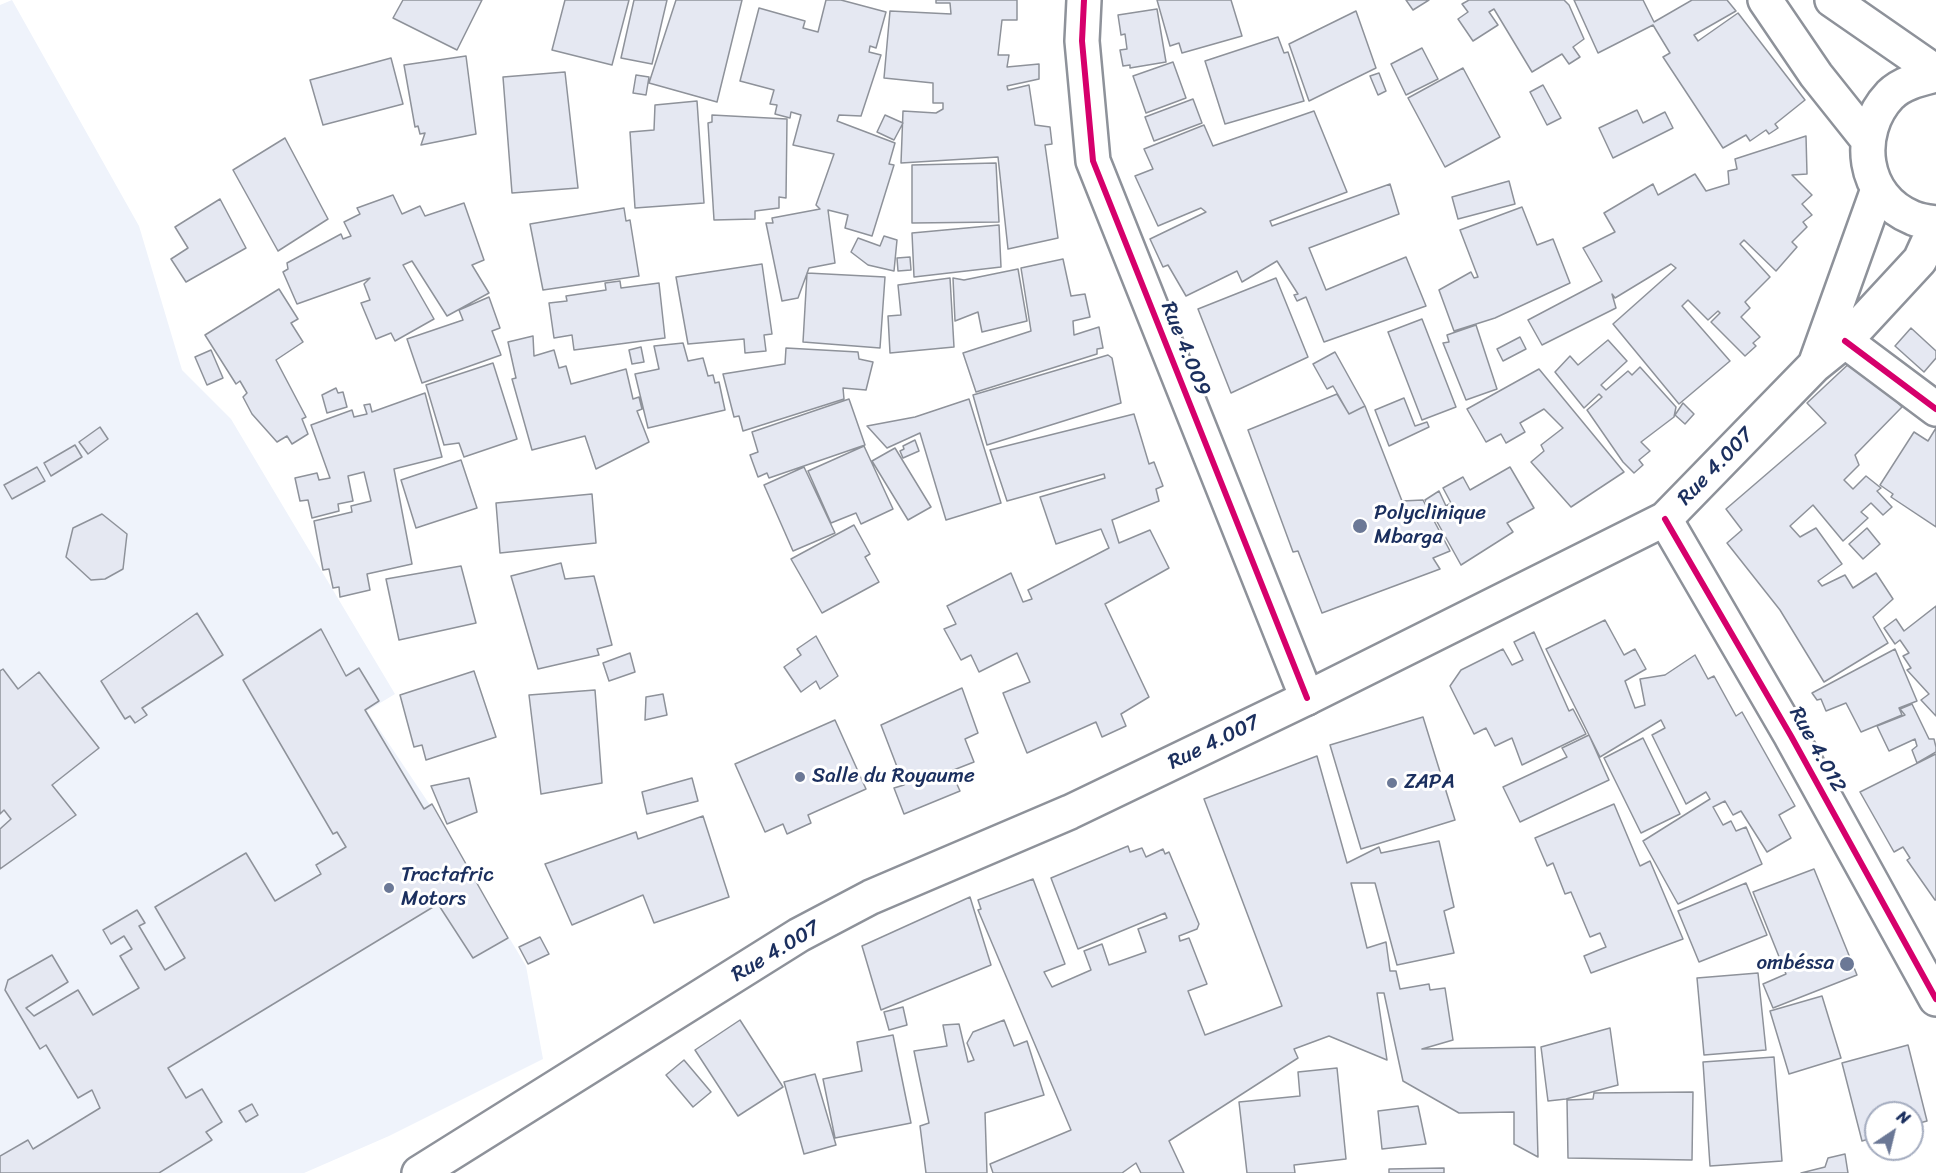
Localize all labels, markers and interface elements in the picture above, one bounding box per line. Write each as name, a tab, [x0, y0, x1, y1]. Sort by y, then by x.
street label: Rue 4.009	[1155, 298, 1215, 400]
street label: Rue 4.007	[1673, 423, 1759, 511]
place label: Polyclinique Mbarga	[1374, 501, 1486, 551]
marker: Polyclinique Mbarga	[1351, 517, 1369, 535]
street label: Rue 4.012	[1783, 703, 1851, 797]
street label: Rue 4.007	[1164, 710, 1264, 776]
place label: Salle du Royaume	[812, 764, 975, 790]
marker: Salle du Royaume	[793, 770, 807, 784]
place label: ZAPA	[1404, 770, 1455, 796]
marker: ZAPA	[1385, 776, 1399, 790]
place label: Tractafric Motors	[401, 863, 494, 913]
marker: Tractafric Motors	[382, 881, 396, 895]
street label: Rue 4.007	[727, 916, 825, 988]
place label: ombéssa	[1756, 951, 1834, 977]
marker: ombéssa	[1838, 955, 1856, 973]
north arrow	[1864, 1101, 1924, 1161]
text: N	[1891, 1102, 1916, 1133]

